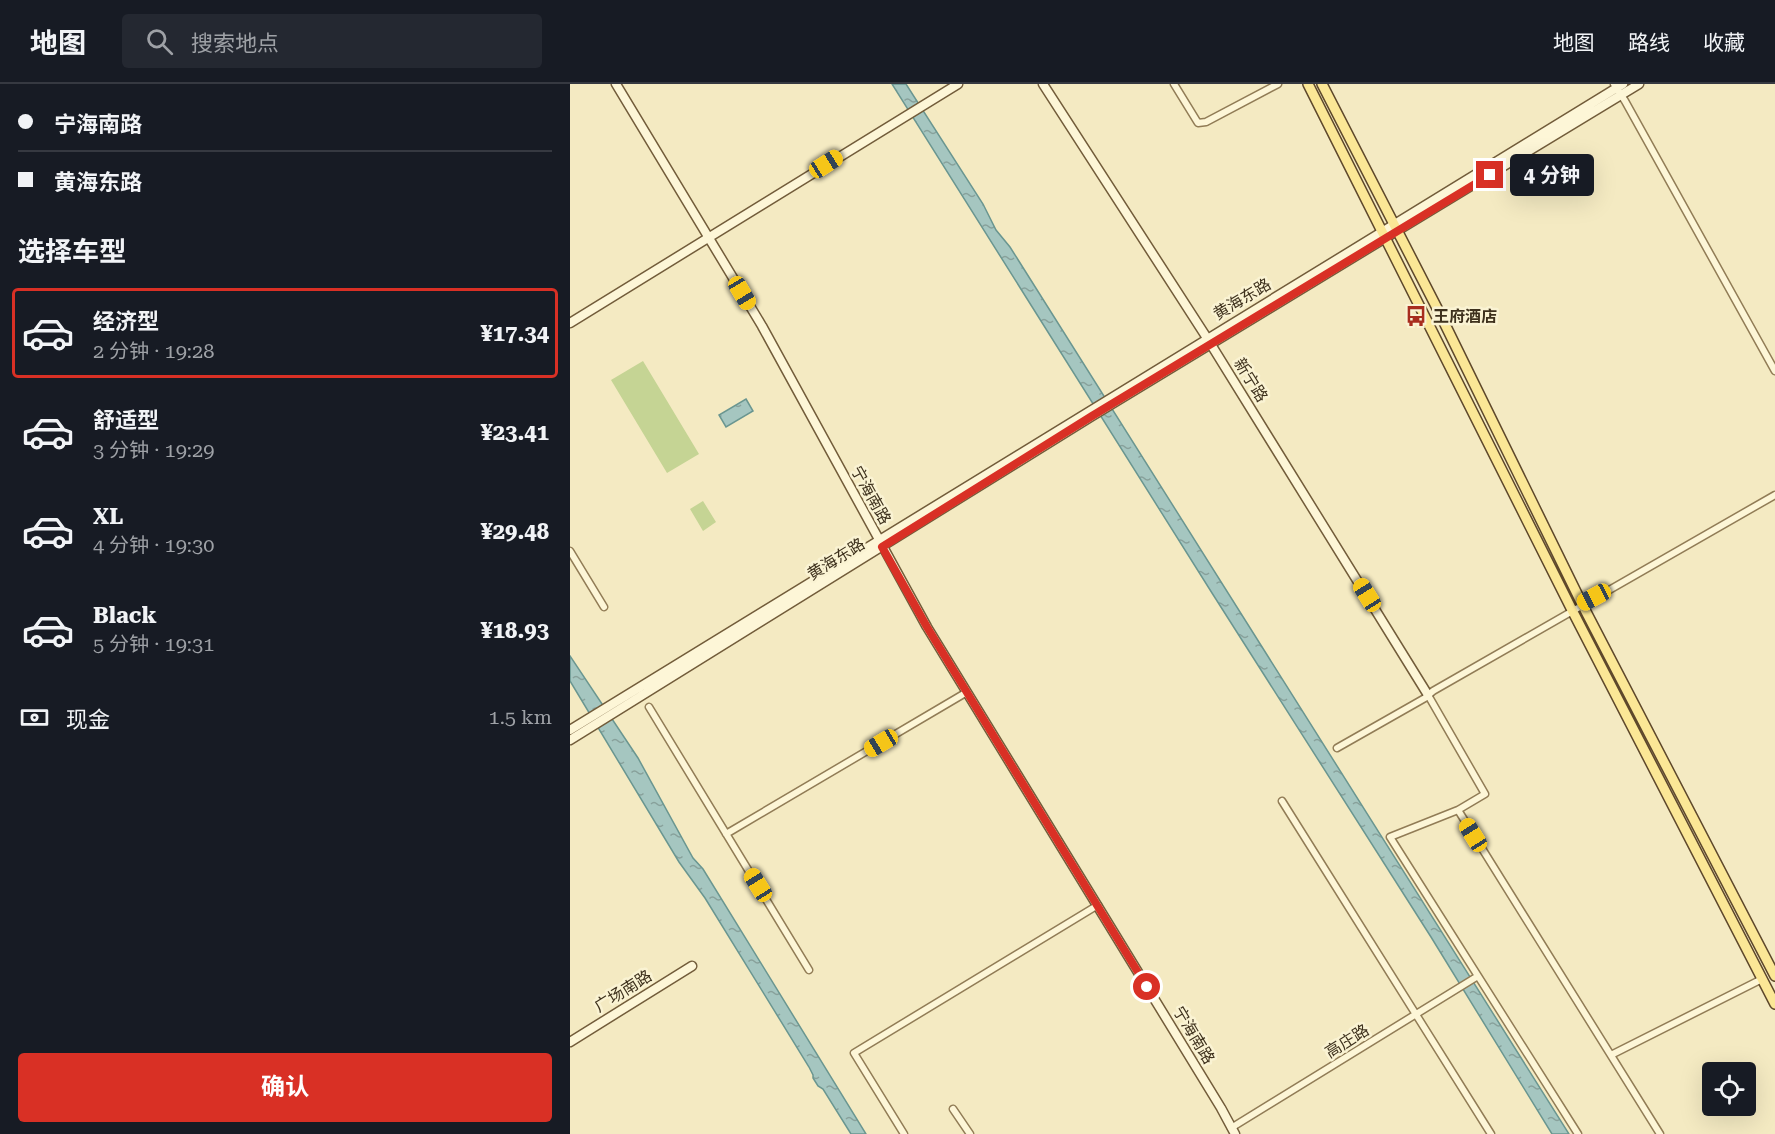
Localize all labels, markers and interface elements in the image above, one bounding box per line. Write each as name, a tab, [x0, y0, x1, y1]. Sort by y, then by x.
search box	[122, 14, 542, 68]
icon: search	[143, 25, 176, 58]
text: 地图	[30, 27, 86, 60]
text: 搜索地点	[191, 31, 279, 56]
text: 地图	[1553, 31, 1595, 55]
text: 路线	[1628, 31, 1670, 55]
text: 收藏	[1703, 31, 1745, 55]
text: 宁海南路	[54, 112, 142, 137]
car	[806, 147, 846, 181]
callout: 4 分钟	[1511, 154, 1595, 196]
route end	[1476, 161, 1503, 188]
text: 4 分钟	[1524, 163, 1580, 187]
text: 黄海东路	[54, 170, 142, 195]
text: 选择车型	[18, 236, 126, 268]
car	[725, 273, 759, 313]
street label: 黄海东路	[1210, 274, 1274, 324]
bus stop icon: 王府酒店	[1404, 304, 1428, 328]
icon: car	[21, 306, 75, 360]
place label: 王府酒店	[1433, 307, 1497, 326]
text: 经济型	[93, 309, 159, 334]
text: ¥17.34	[480, 321, 549, 346]
text: 2 分钟 · 19:28	[93, 339, 214, 363]
street label: 新宁路	[1230, 355, 1272, 405]
icon: car	[21, 405, 75, 459]
text: 舒适型	[93, 408, 159, 433]
text: ¥23.41	[480, 420, 549, 445]
text: 3 分钟 · 19:29	[93, 438, 214, 462]
street label: 宁海南路	[847, 462, 895, 528]
icon: car	[21, 504, 75, 558]
text: XL	[93, 504, 123, 529]
text: ¥29.48	[480, 519, 549, 544]
text: 4 分钟 · 19:30	[93, 533, 214, 557]
street label: 黄海东路	[804, 534, 868, 584]
car	[1350, 575, 1384, 615]
car	[1574, 581, 1614, 613]
icon: car	[21, 603, 75, 657]
text: Black	[93, 603, 157, 628]
text: ¥18.93	[480, 618, 549, 643]
text: 5 分钟 · 19:31	[93, 632, 214, 656]
icon: cash	[18, 701, 51, 734]
text: 1.5 km	[488, 705, 552, 729]
text: 现金	[66, 707, 110, 732]
car	[861, 726, 901, 760]
car	[1456, 815, 1490, 855]
car	[741, 865, 775, 905]
street label: 广场南路	[591, 966, 655, 1016]
route start	[1133, 973, 1160, 1000]
street label: 宁海南路	[1169, 1003, 1219, 1067]
street label: 高庄路	[1322, 1020, 1372, 1062]
button: 确认	[18, 1053, 552, 1122]
map controls	[1702, 1062, 1756, 1116]
button: locate	[1702, 1062, 1756, 1116]

